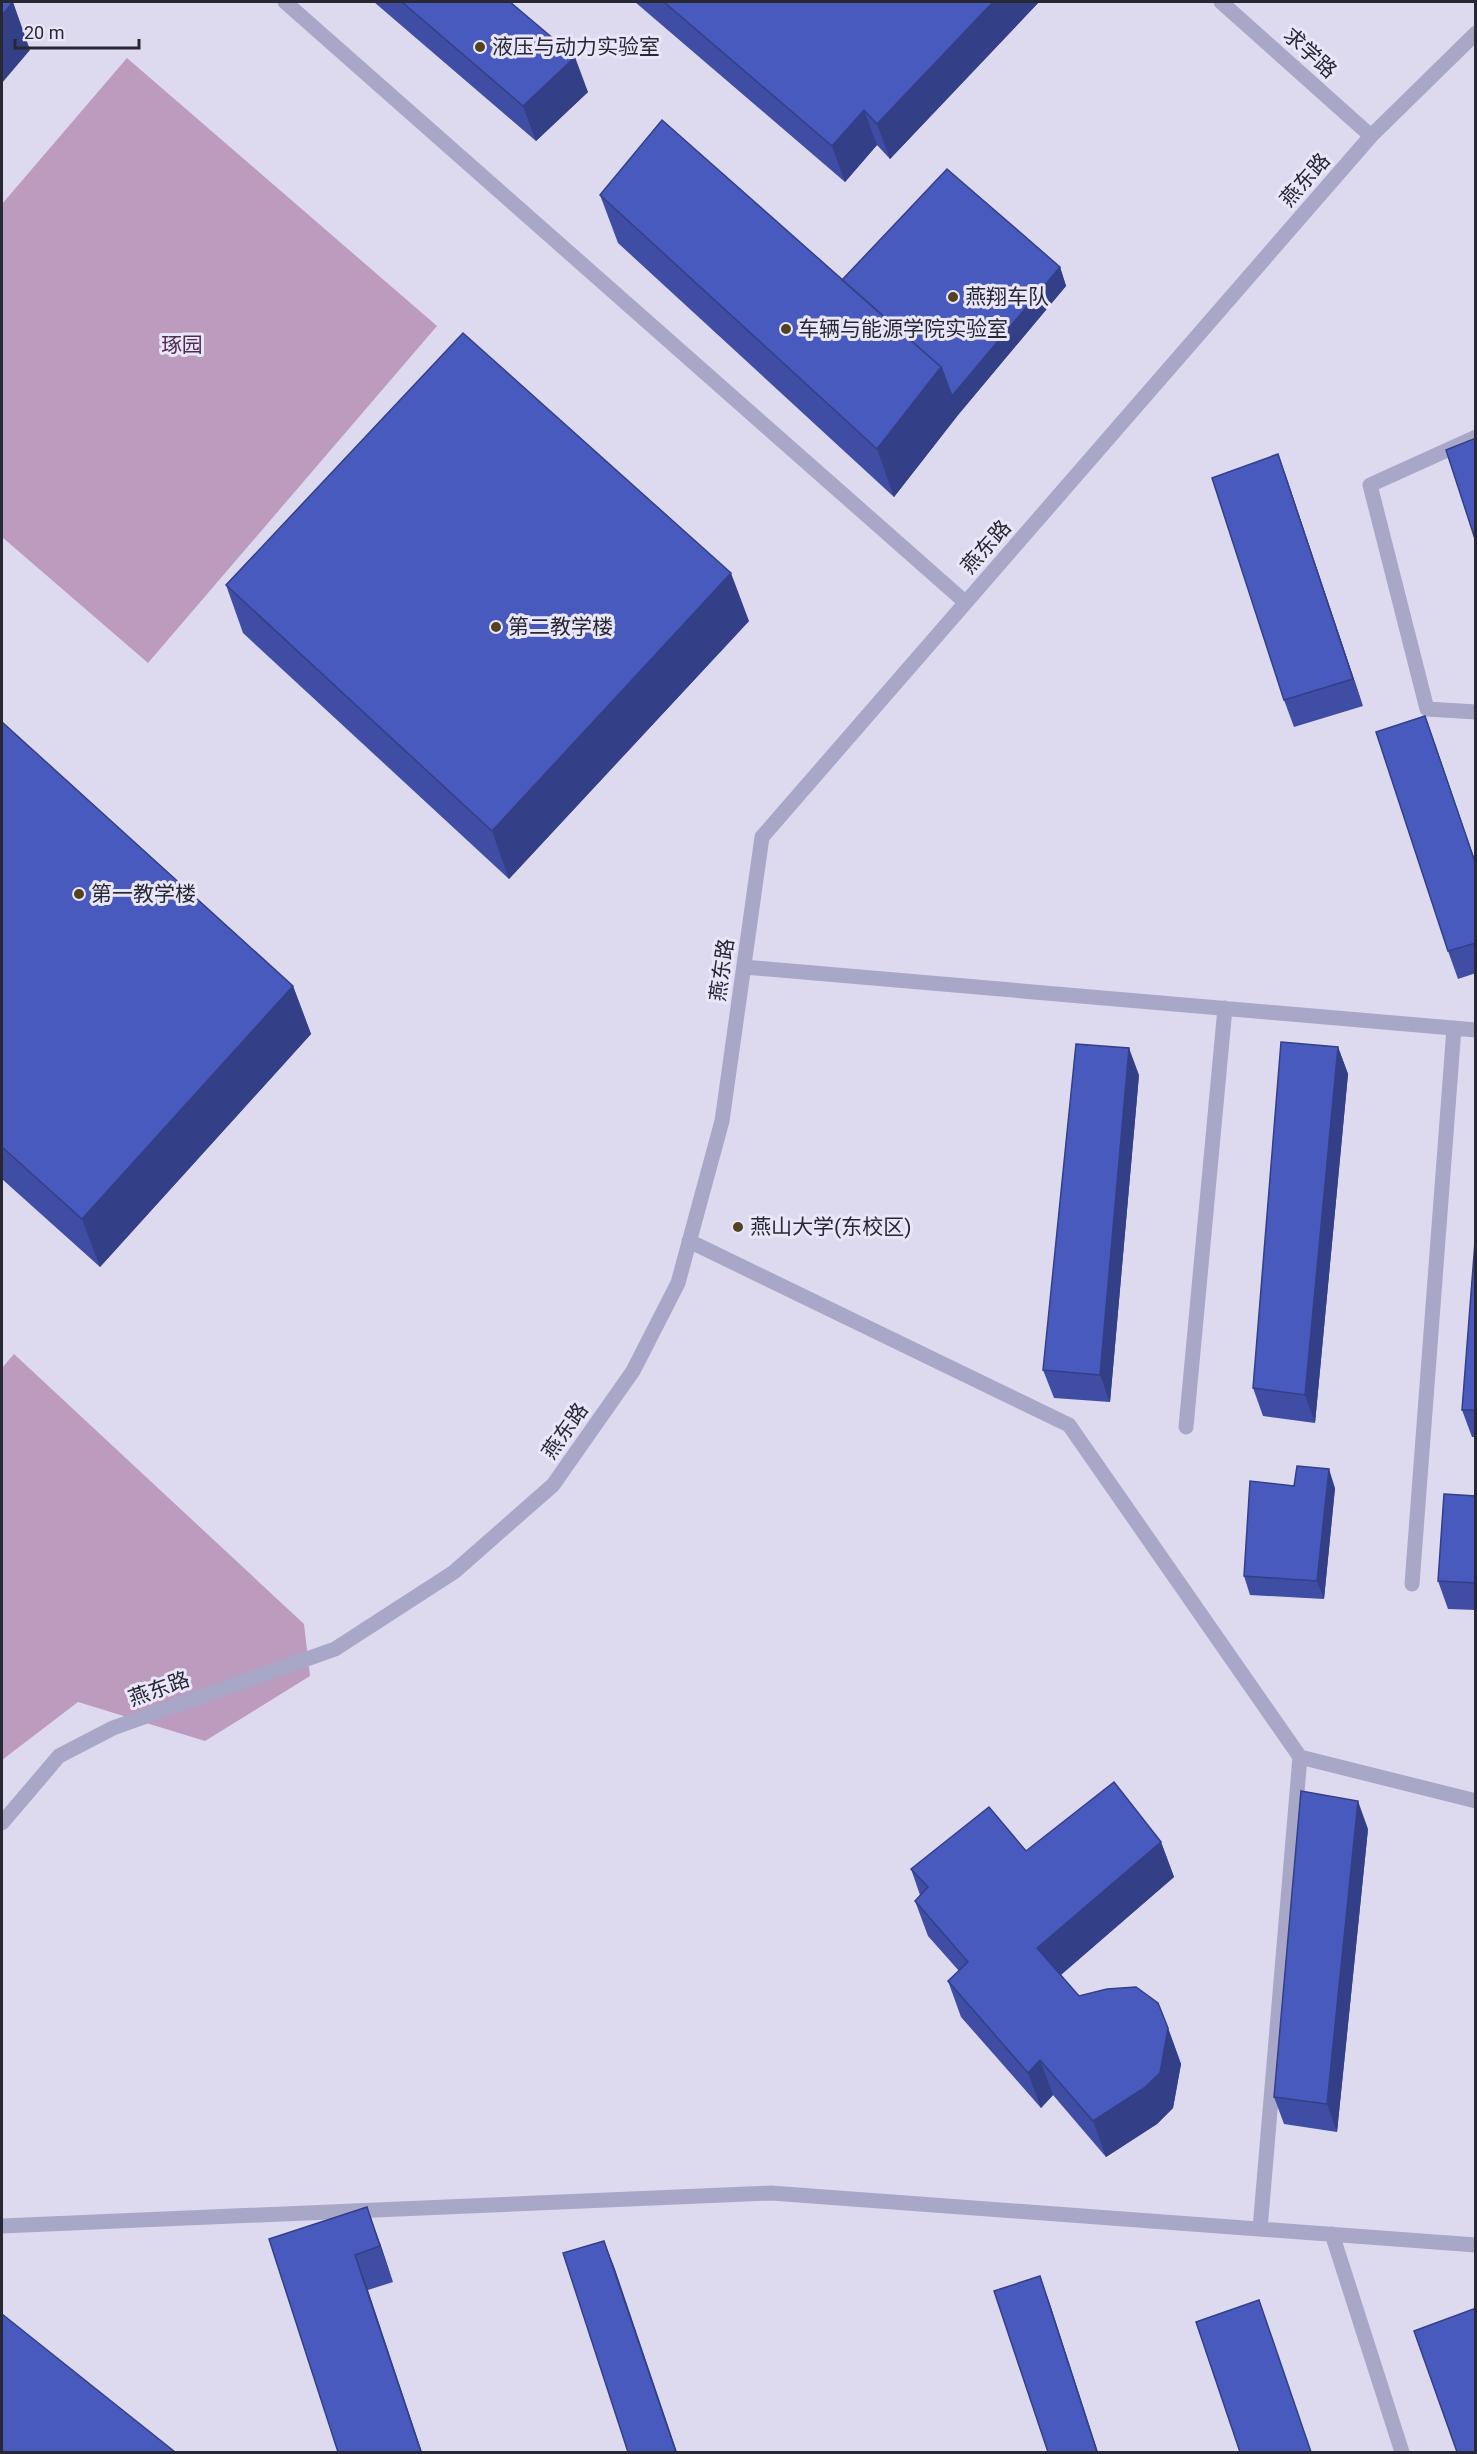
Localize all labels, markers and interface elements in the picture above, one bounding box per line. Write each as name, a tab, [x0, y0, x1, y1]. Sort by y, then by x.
scale bar	[15, 12, 140, 50]
text: 20 m	[24, 22, 64, 43]
street label: 求学路	[1279, 23, 1341, 83]
place label: 液压与动力实验室	[492, 35, 660, 59]
marker: 液压与动力实验室	[473, 40, 487, 54]
street label: 燕东路	[1275, 148, 1335, 212]
place label: 燕翔车队	[965, 285, 1049, 309]
marker: 燕翔车队	[946, 290, 960, 304]
place label: 车辆与能源学院实验室	[798, 317, 1008, 341]
marker: 车辆与能源学院实验室	[779, 322, 793, 336]
park label: 琢园	[161, 333, 203, 357]
street label: 燕东路	[956, 515, 1016, 579]
place label: 第二教学楼	[508, 615, 613, 639]
marker: 第二教学楼	[489, 620, 503, 634]
place label: 第一教学楼	[91, 882, 196, 906]
marker: 第一教学楼	[72, 887, 86, 901]
street label: 燕东路	[706, 937, 738, 1003]
place label: 燕山大学(东校区)	[750, 1215, 912, 1239]
marker: 燕山大学(东校区)	[731, 1220, 745, 1234]
street label: 燕东路	[537, 1398, 593, 1464]
street label: 燕东路	[125, 1667, 193, 1711]

